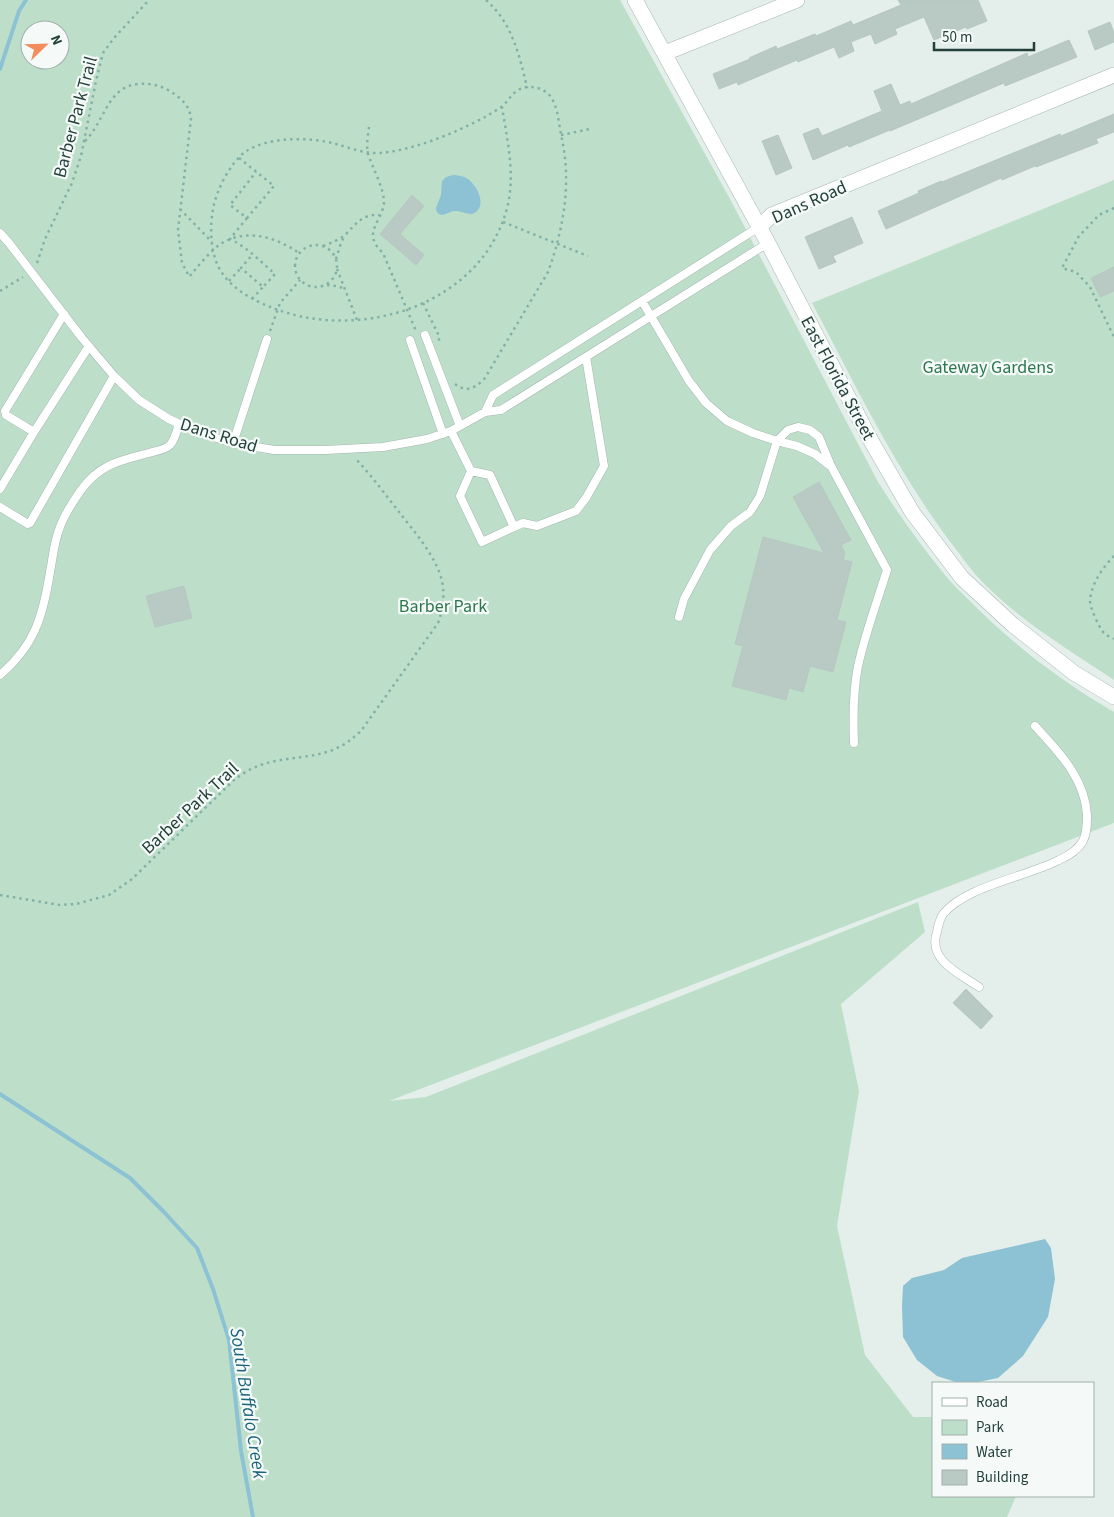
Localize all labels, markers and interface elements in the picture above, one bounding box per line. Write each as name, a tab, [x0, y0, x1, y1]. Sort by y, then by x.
north arrow	[20, 20, 70, 70]
scale bar	[934, 20, 1034, 52]
text: 50 m	[942, 27, 972, 48]
text: N	[45, 32, 67, 49]
street label: Barber Park Trail	[47, 54, 104, 181]
street label: Dans Road	[768, 175, 851, 230]
street label: East Florida Street	[794, 312, 881, 445]
park label: Gateway Gardens	[922, 355, 1054, 380]
street label: Dans Road	[177, 412, 261, 459]
park label: Barber Park	[399, 594, 487, 619]
street label: Barber Park Trail	[136, 757, 244, 860]
water label: South Buffalo Creek	[222, 1326, 273, 1482]
legend	[932, 1382, 1094, 1497]
text: Road	[976, 1392, 1008, 1413]
text: Park	[976, 1417, 1005, 1438]
text: Water	[976, 1442, 1013, 1463]
text: Building	[976, 1467, 1029, 1488]

